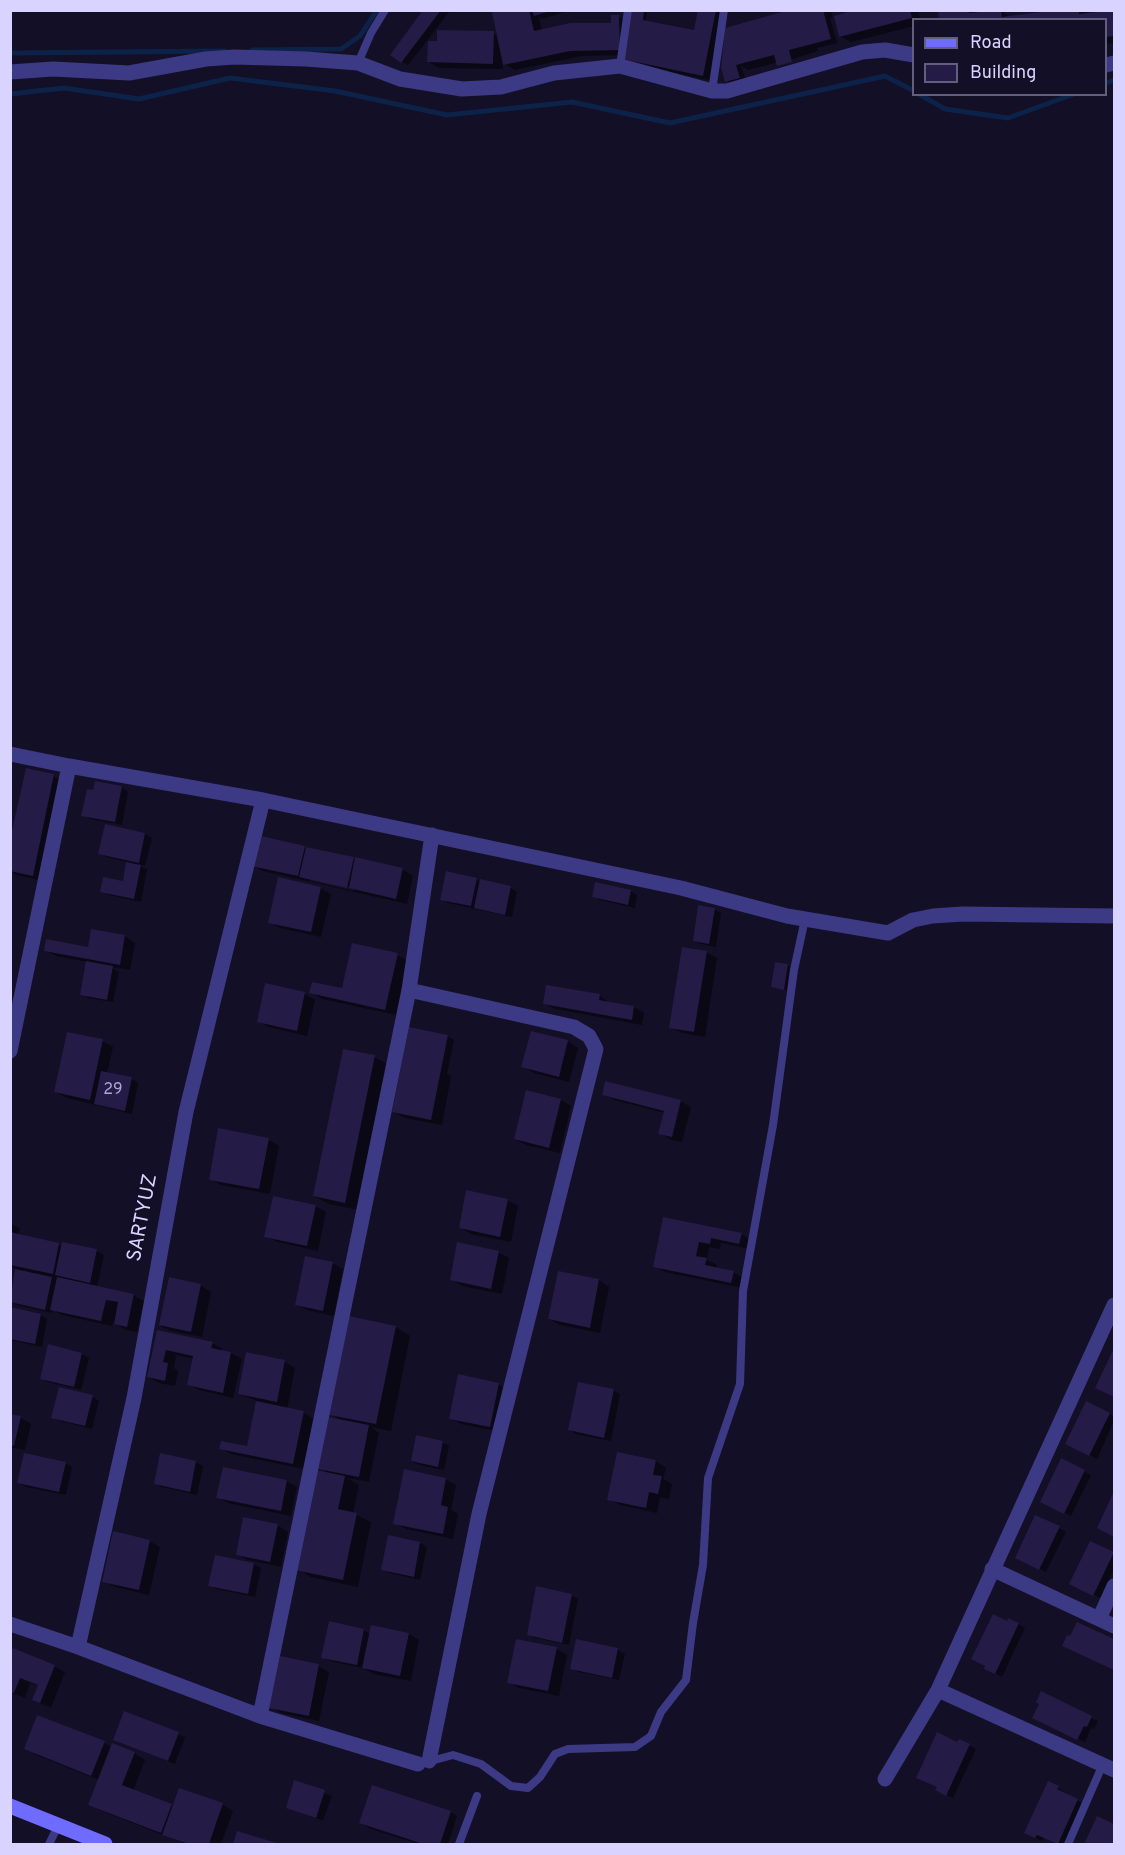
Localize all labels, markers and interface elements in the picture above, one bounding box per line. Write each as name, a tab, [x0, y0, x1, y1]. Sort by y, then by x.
legend	[912, 18, 1107, 96]
text: Road	[970, 32, 1012, 55]
text: Building	[970, 62, 1036, 85]
house number: 29	[103, 1081, 123, 1101]
street label: SARTYUZ	[124, 1172, 164, 1264]

